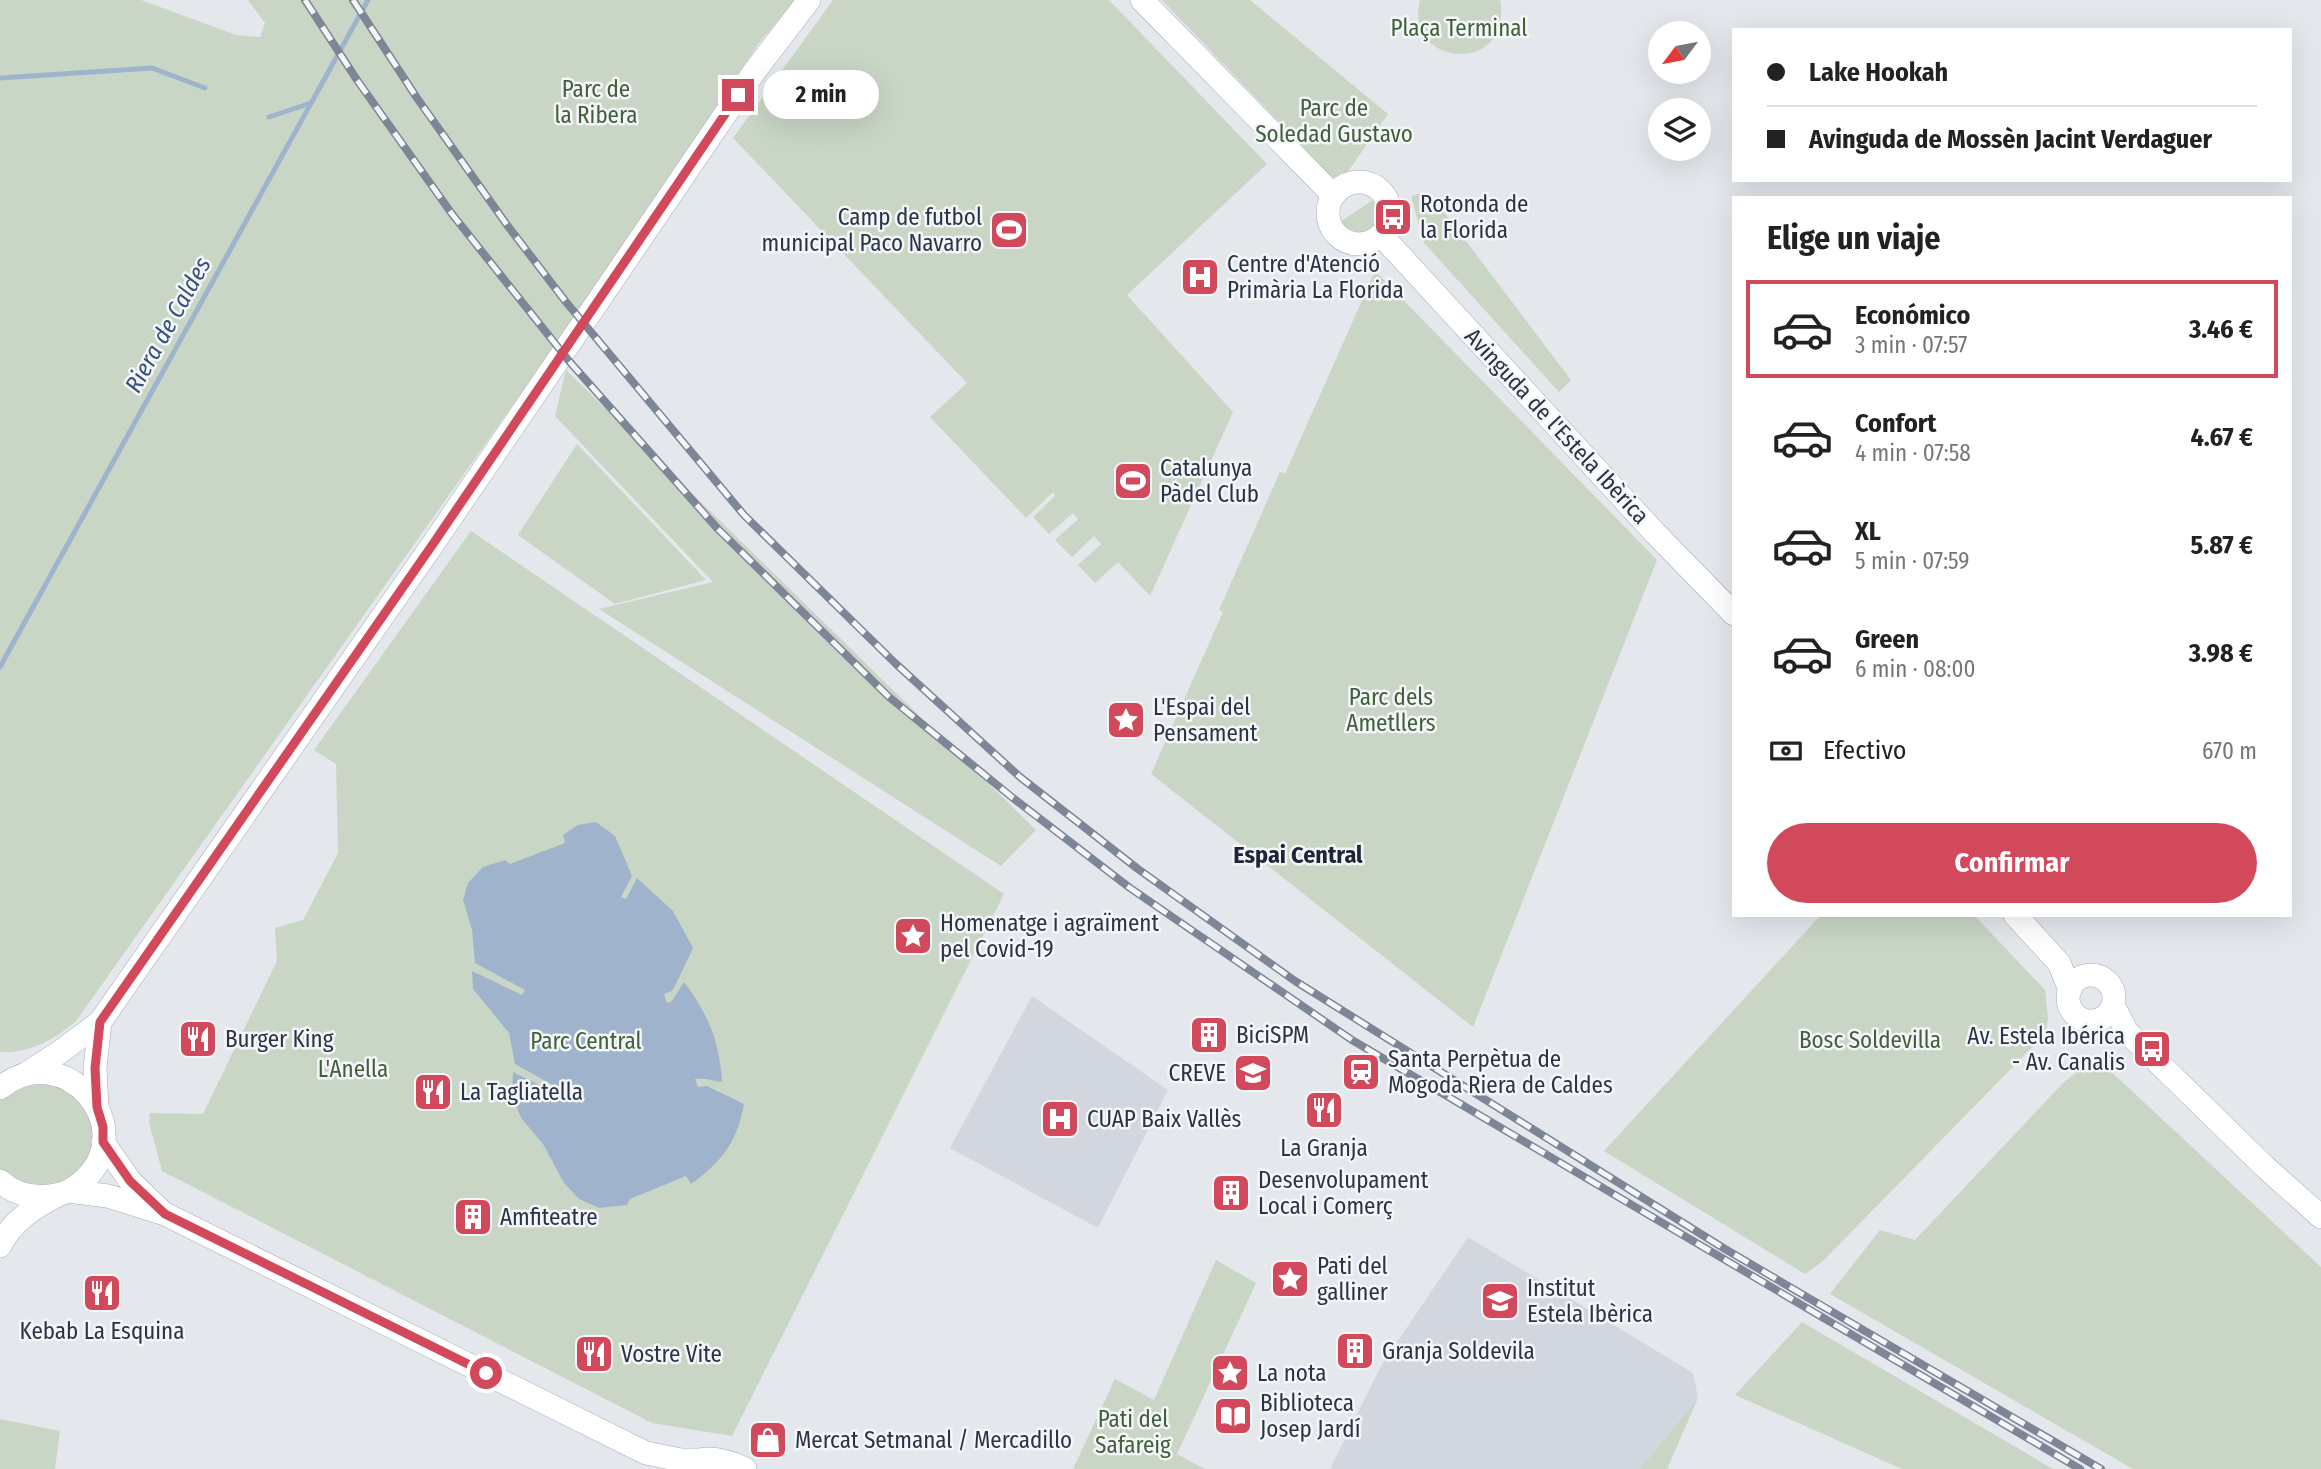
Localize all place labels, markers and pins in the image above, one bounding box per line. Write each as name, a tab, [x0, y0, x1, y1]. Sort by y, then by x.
place label: Rotonda de la Florida	[1420, 190, 1528, 244]
bus stop icon: Rotonda de la Florida	[1372, 196, 1414, 238]
place label: Camp de futbol municipal Paco Navarro	[762, 203, 982, 257]
sports icon: Camp de futbol municipal Paco Navarro	[988, 209, 1030, 251]
place label: Centre d'Atenció Primària La Florida	[1227, 250, 1404, 304]
hospital icon: Centre d'Atenció Primària La Florida	[1179, 256, 1221, 298]
place label: Catalunya Pàdel Club	[1160, 454, 1259, 508]
sports icon: Catalunya Pàdel Club	[1112, 460, 1154, 502]
place label: L'Espai del Pensament	[1153, 693, 1258, 747]
place icon: L'Espai del Pensament	[1105, 699, 1147, 741]
place label: Homenatge i agraïment pel Covid-19	[940, 909, 1159, 963]
place icon: Homenatge i agraïment pel Covid-19	[892, 915, 934, 957]
building icon: BiciSPM	[1188, 1014, 1230, 1056]
restaurant icon: Burger King	[177, 1018, 219, 1060]
place label: BiciSPM	[1236, 1021, 1309, 1049]
place label: Av. Estela Ibérica - Av. Canalis	[1967, 1022, 2125, 1076]
place label: Burger King	[225, 1025, 334, 1053]
bus stop icon: Av. Estela Ibérica - Av. Canalis	[2131, 1028, 2173, 1070]
place label: Santa Perpètua de Mogoda Riera de Caldes	[1388, 1045, 1613, 1099]
station icon: Santa Perpètua de Mogoda Riera de Caldes	[1340, 1051, 1382, 1093]
school or university icon: CREVE	[1232, 1052, 1274, 1094]
place label: CREVE	[1168, 1059, 1226, 1087]
restaurant icon: La Tagliatella	[412, 1071, 454, 1113]
place label: La Tagliatella	[460, 1078, 583, 1106]
restaurant icon: La Granja	[1303, 1089, 1345, 1131]
hospital icon: CUAP Baix Vallès	[1039, 1098, 1081, 1140]
place label: CUAP Baix Vallès	[1087, 1105, 1242, 1133]
place label: La Granja	[1280, 1134, 1368, 1162]
place label: Desenvolupament Local i Comerç	[1258, 1166, 1429, 1220]
building icon: Desenvolupament Local i Comerç	[1210, 1172, 1252, 1214]
building icon: Amfiteatre	[452, 1196, 494, 1238]
place label: Amfiteatre	[500, 1203, 598, 1231]
place label: Pati del galliner	[1317, 1252, 1388, 1306]
place icon: Pati del galliner	[1269, 1258, 1311, 1300]
restaurant icon: Kebab La Esquina	[81, 1272, 123, 1314]
place label: Institut Estela Ibèrica	[1527, 1274, 1653, 1328]
school or university icon: Institut Estela Ibèrica	[1479, 1280, 1521, 1322]
place label: Kebab La Esquina	[20, 1317, 184, 1345]
building icon: Granja Soldevila	[1334, 1330, 1376, 1372]
restaurant icon: Vostre Vite	[573, 1333, 615, 1375]
place label: Granja Soldevila	[1382, 1337, 1535, 1365]
place label: Vostre Vite	[621, 1340, 722, 1368]
place icon: La nota	[1209, 1352, 1251, 1394]
place label: La nota	[1257, 1359, 1327, 1387]
place label: Biblioteca Josep Jardí	[1260, 1389, 1361, 1443]
library icon: Biblioteca Josep Jardí	[1212, 1395, 1254, 1437]
shop icon: Mercat Setmanal / Mercadillo	[747, 1419, 789, 1461]
place label: Mercat Setmanal / Mercadillo	[795, 1426, 1072, 1454]

